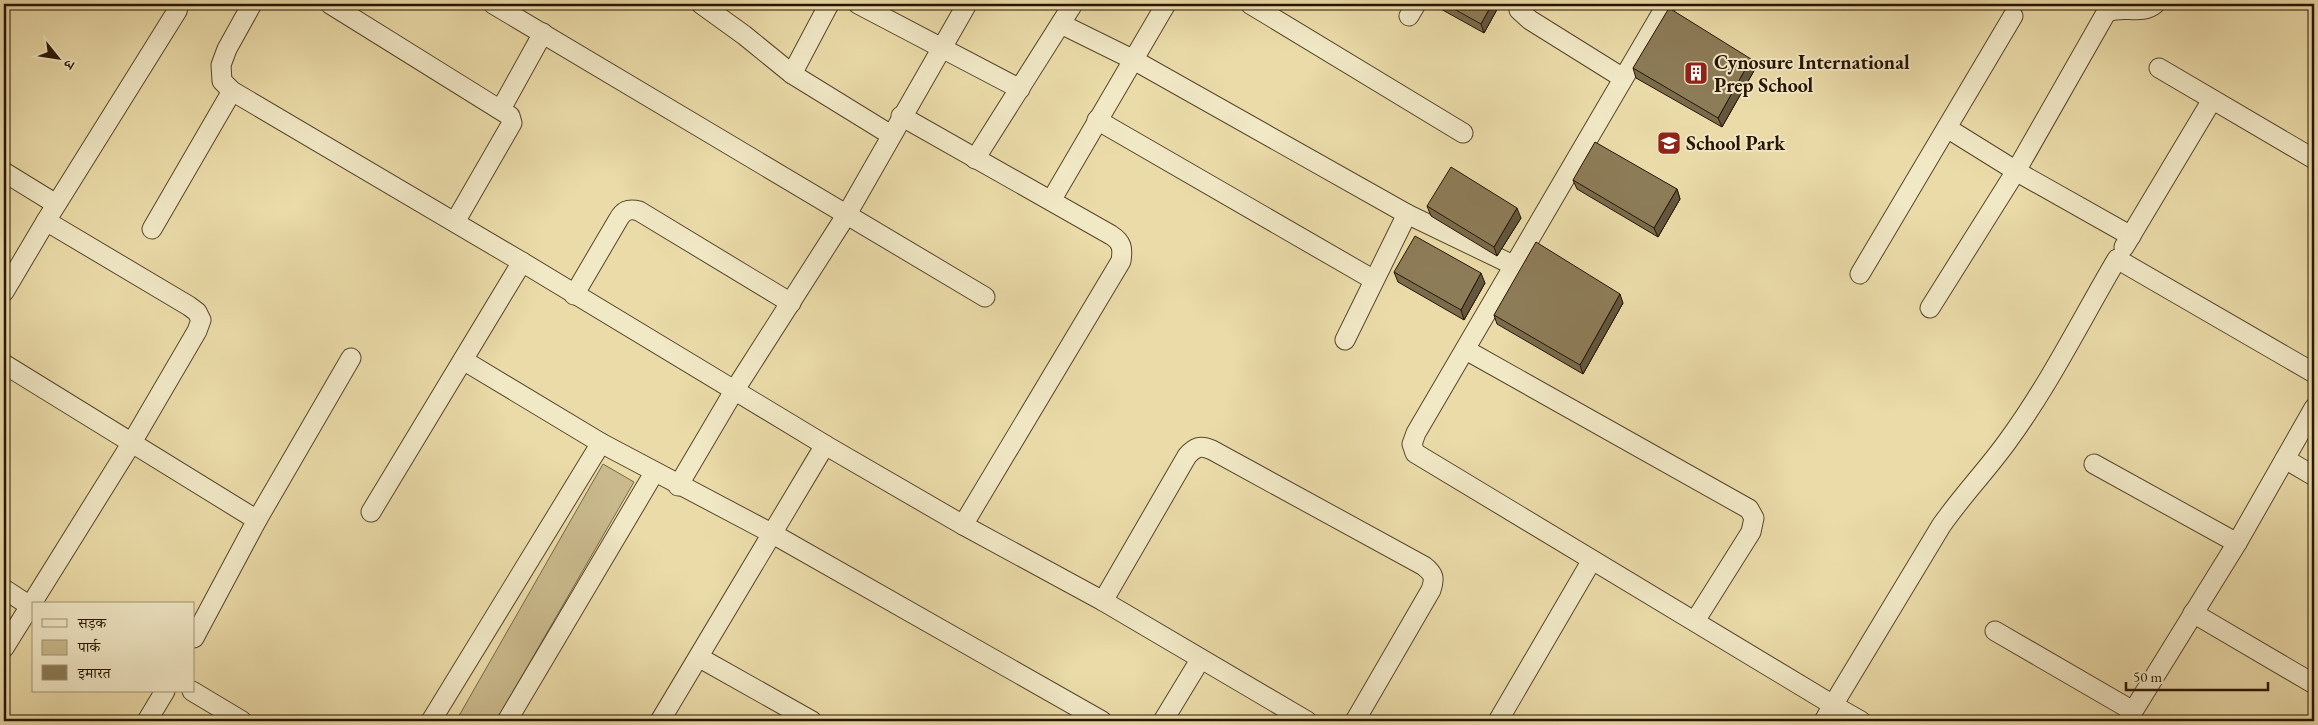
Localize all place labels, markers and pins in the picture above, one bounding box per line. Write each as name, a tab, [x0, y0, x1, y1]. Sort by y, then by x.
place label: Cynosure International Prep School	[1714, 49, 1910, 98]
building icon: Cynosure International Prep School	[1683, 60, 1709, 86]
school or university icon: School Park	[1656, 130, 1682, 156]
place label: School Park	[1686, 130, 1786, 156]

